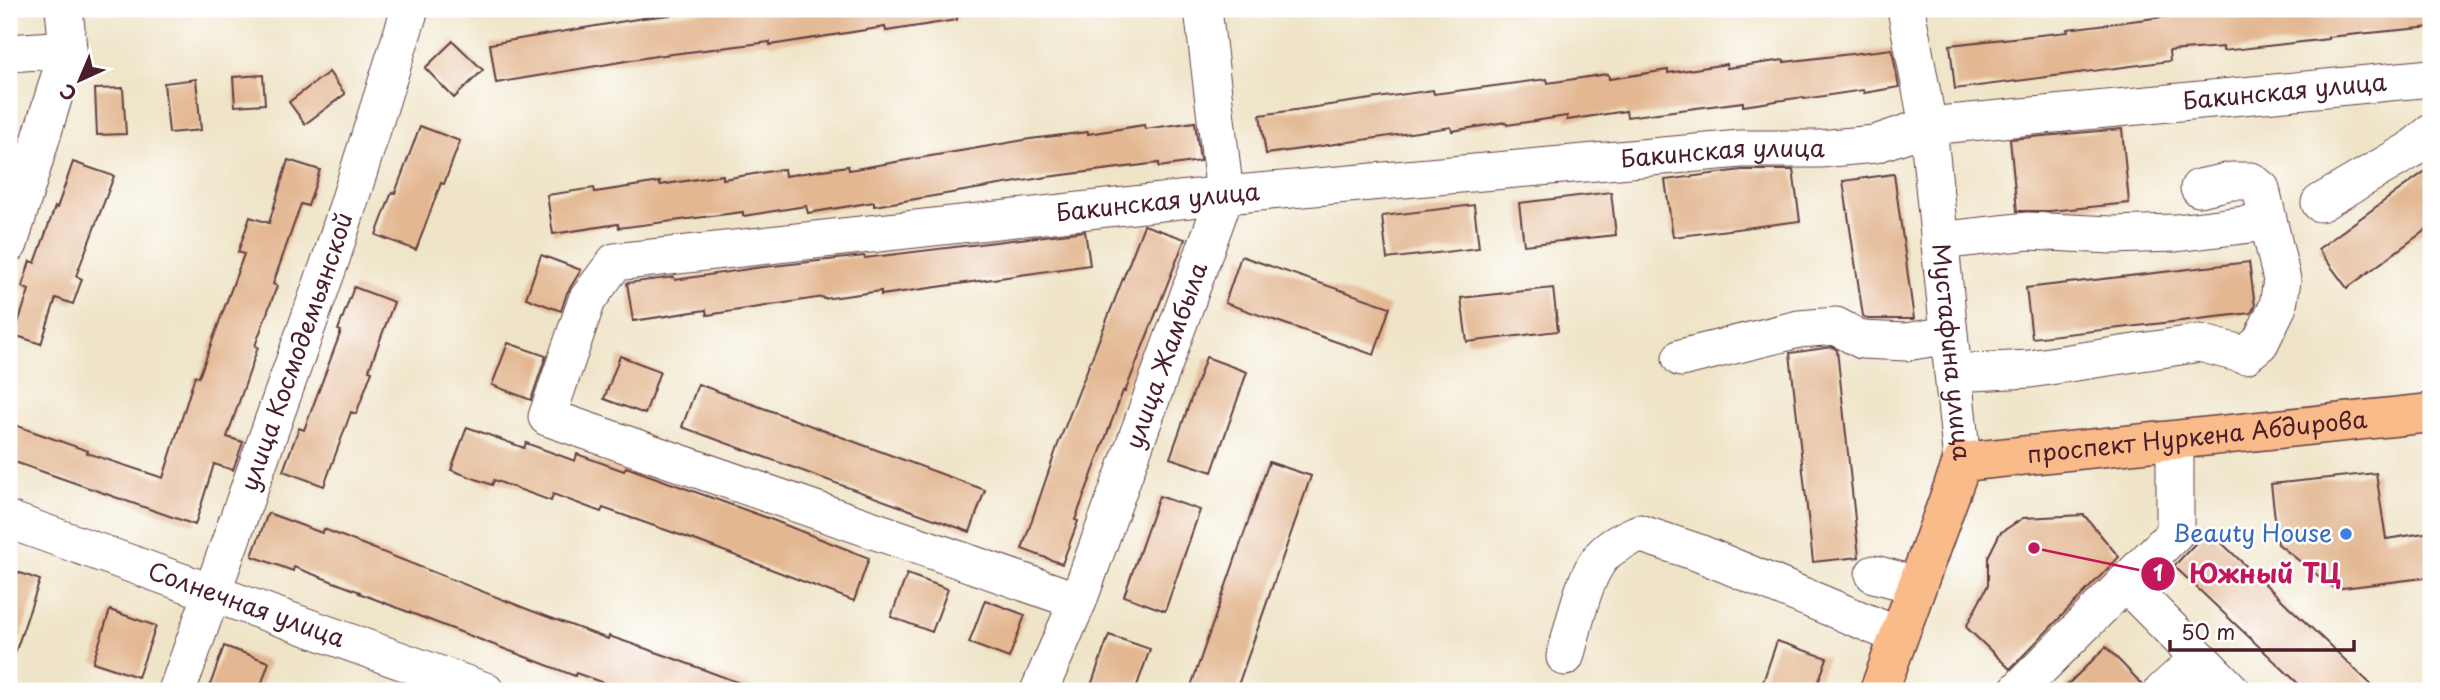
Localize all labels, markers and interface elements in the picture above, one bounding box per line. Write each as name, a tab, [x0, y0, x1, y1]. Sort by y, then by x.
north arrow	[46, 46, 116, 116]
street label: Бакинская улица	[2181, 62, 2388, 118]
text: С	[53, 78, 82, 108]
street label: Бакинская улица	[1619, 129, 1825, 176]
street label: Бакинская улица	[1054, 172, 1261, 229]
street label: улица Космодемьянской	[230, 207, 361, 495]
street label: Мустафина улица	[1924, 241, 1982, 462]
street label: улица Жамбыла	[1115, 257, 1215, 453]
street label: проспект Нуркена Абдирова	[2025, 400, 2369, 471]
place label: Beauty House	[2172, 514, 2332, 550]
marker: Beauty House	[2338, 526, 2354, 542]
callout: Южный ТЦ	[2140, 550, 2354, 597]
street label: Солнечная улица	[144, 551, 350, 655]
text: Южный ТЦ	[2189, 553, 2341, 592]
text: 1	[2153, 556, 2163, 588]
scale bar	[2170, 609, 2354, 653]
text: 50 m	[2181, 615, 2235, 647]

